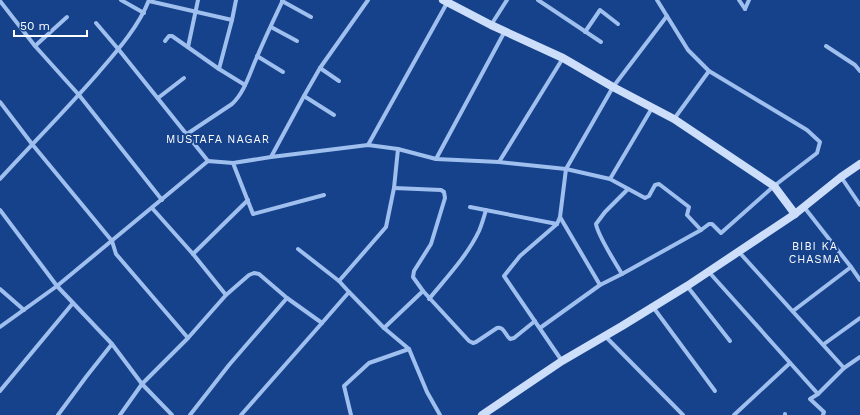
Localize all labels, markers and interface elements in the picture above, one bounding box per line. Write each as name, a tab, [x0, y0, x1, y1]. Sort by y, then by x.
scale bar	[14, 12, 87, 38]
text: 50 m	[20, 19, 50, 33]
district label: MUSTAFA NAGAR	[166, 133, 270, 146]
district label: BIBI KA CHASMA	[789, 240, 841, 266]

